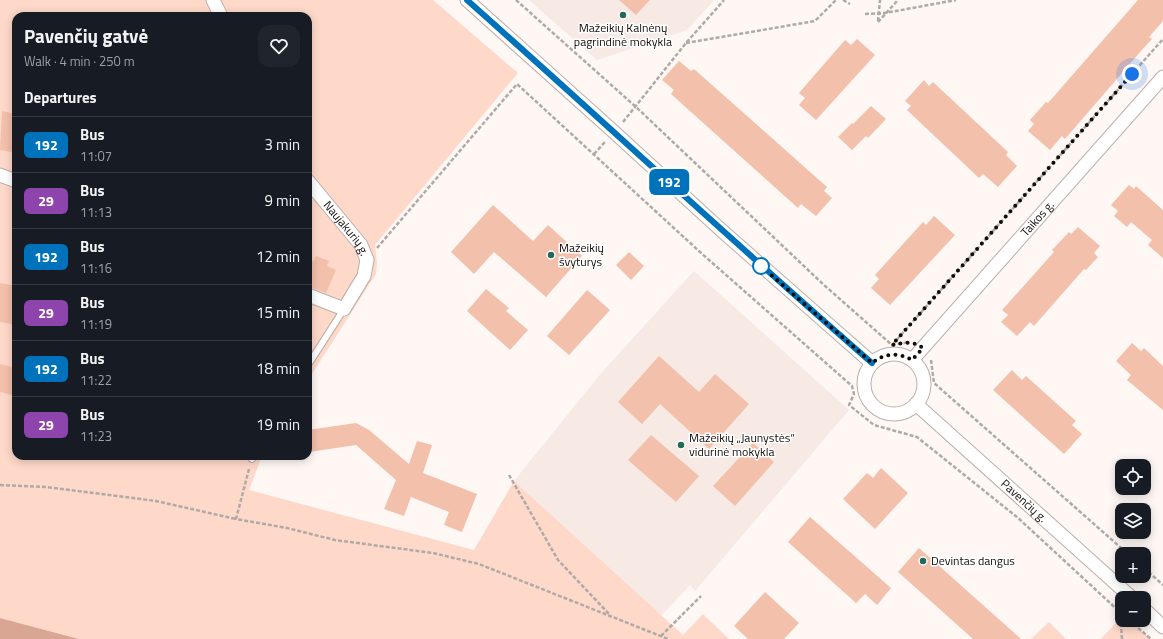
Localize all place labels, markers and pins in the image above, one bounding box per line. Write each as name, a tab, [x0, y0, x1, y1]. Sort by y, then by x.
marker: Mažeikių Kalnėnų pagrindinė mokykla	[618, 10, 628, 20]
place label: Mažeikių Kalnėnų pagrindinė mokykla	[574, 18, 672, 51]
place label: Mažeikių švyturys	[559, 238, 604, 271]
marker: Mažeikių švyturys	[546, 250, 556, 260]
unlabelled marker	[752, 257, 770, 275]
place label: Mažeikių „Jaunystės“ vidurinė mokykla	[689, 428, 795, 461]
marker: Mažeikių „Jaunystės“ vidurinė mokykla	[676, 440, 686, 450]
place label: Devintas dangus	[931, 551, 1015, 570]
marker: Devintas dangus	[918, 556, 928, 566]

